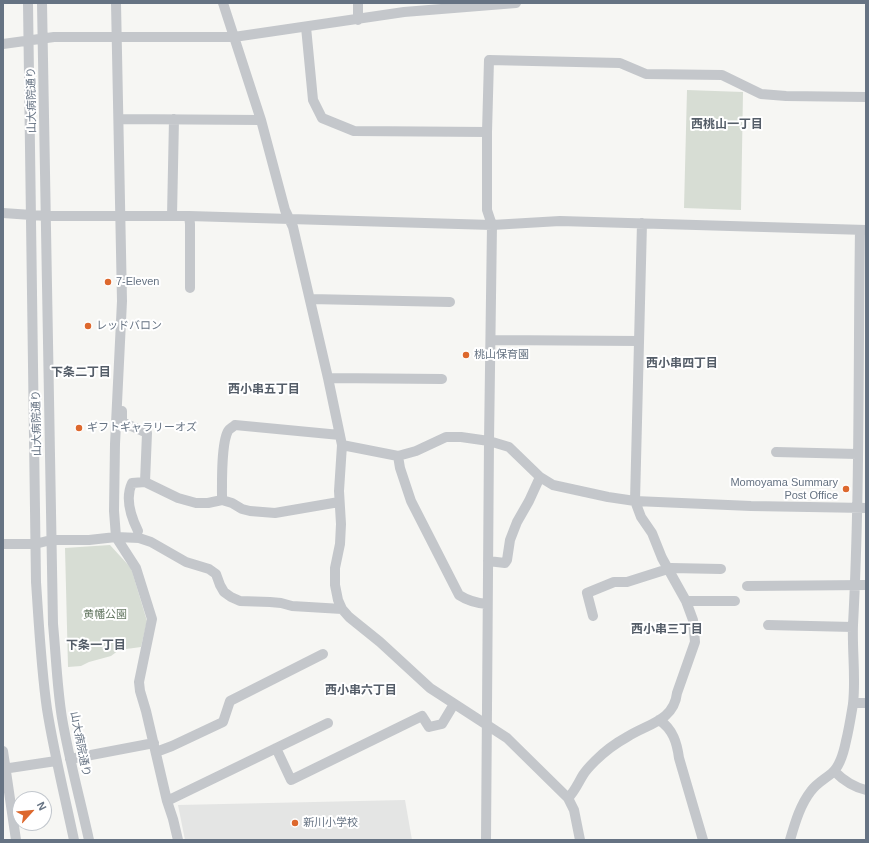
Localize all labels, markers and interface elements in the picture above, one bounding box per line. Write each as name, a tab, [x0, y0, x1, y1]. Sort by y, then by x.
street label: 山大病院通り	[25, 67, 39, 133]
district label: 西桃山一丁目	[691, 118, 763, 132]
place label: 7-Eleven	[116, 275, 159, 289]
marker: 7-Eleven	[103, 277, 113, 287]
place label: レッドバロン	[96, 319, 162, 333]
marker: レッドバロン	[83, 321, 93, 331]
place label: 桃山保育園	[474, 348, 529, 362]
marker: 桃山保育園	[461, 350, 471, 360]
district label: 西小串四丁目	[646, 357, 718, 371]
district label: 下条二丁目	[51, 366, 111, 380]
district label: 西小串五丁目	[228, 383, 300, 397]
street label: 山大病院通り	[30, 390, 44, 456]
place label: ギフトギャラリーオズ	[87, 421, 197, 435]
marker: ギフトギャラリーオズ	[74, 423, 84, 433]
place label: Momoyama Summary Post Office	[730, 476, 838, 502]
marker: Momoyama Summary Post Office	[841, 484, 851, 494]
park label: 黄幡公園	[83, 608, 127, 622]
district label: 西小串三丁目	[631, 623, 703, 637]
district label: 下条一丁目	[66, 639, 126, 653]
district label: 西小串六丁目	[325, 684, 397, 698]
street label: 山大病院通り	[67, 710, 93, 778]
north arrow	[12, 791, 52, 831]
text: N	[35, 800, 49, 812]
place label: 新川小学校	[303, 816, 358, 830]
marker: 新川小学校	[290, 818, 300, 828]

